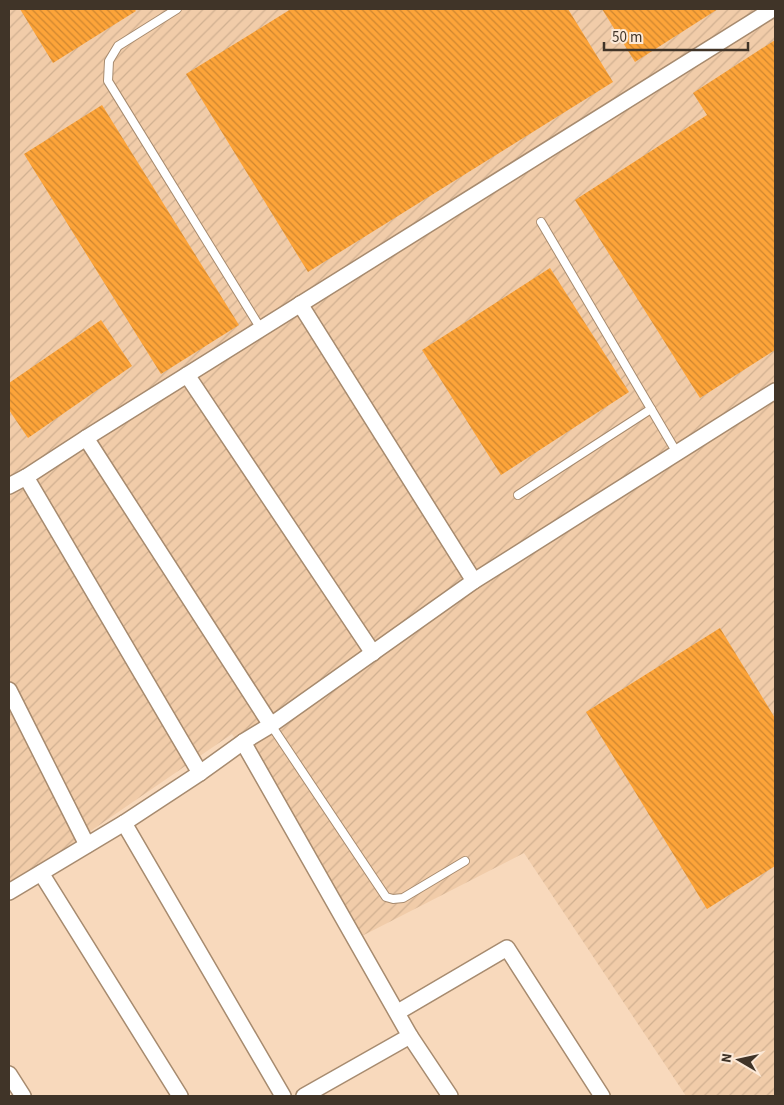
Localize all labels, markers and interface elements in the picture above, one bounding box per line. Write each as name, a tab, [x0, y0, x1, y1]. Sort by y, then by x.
scale bar	[604, 20, 748, 52]
text: 50 m	[612, 27, 642, 48]
north arrow	[714, 1035, 764, 1085]
text: N	[717, 1052, 738, 1064]

